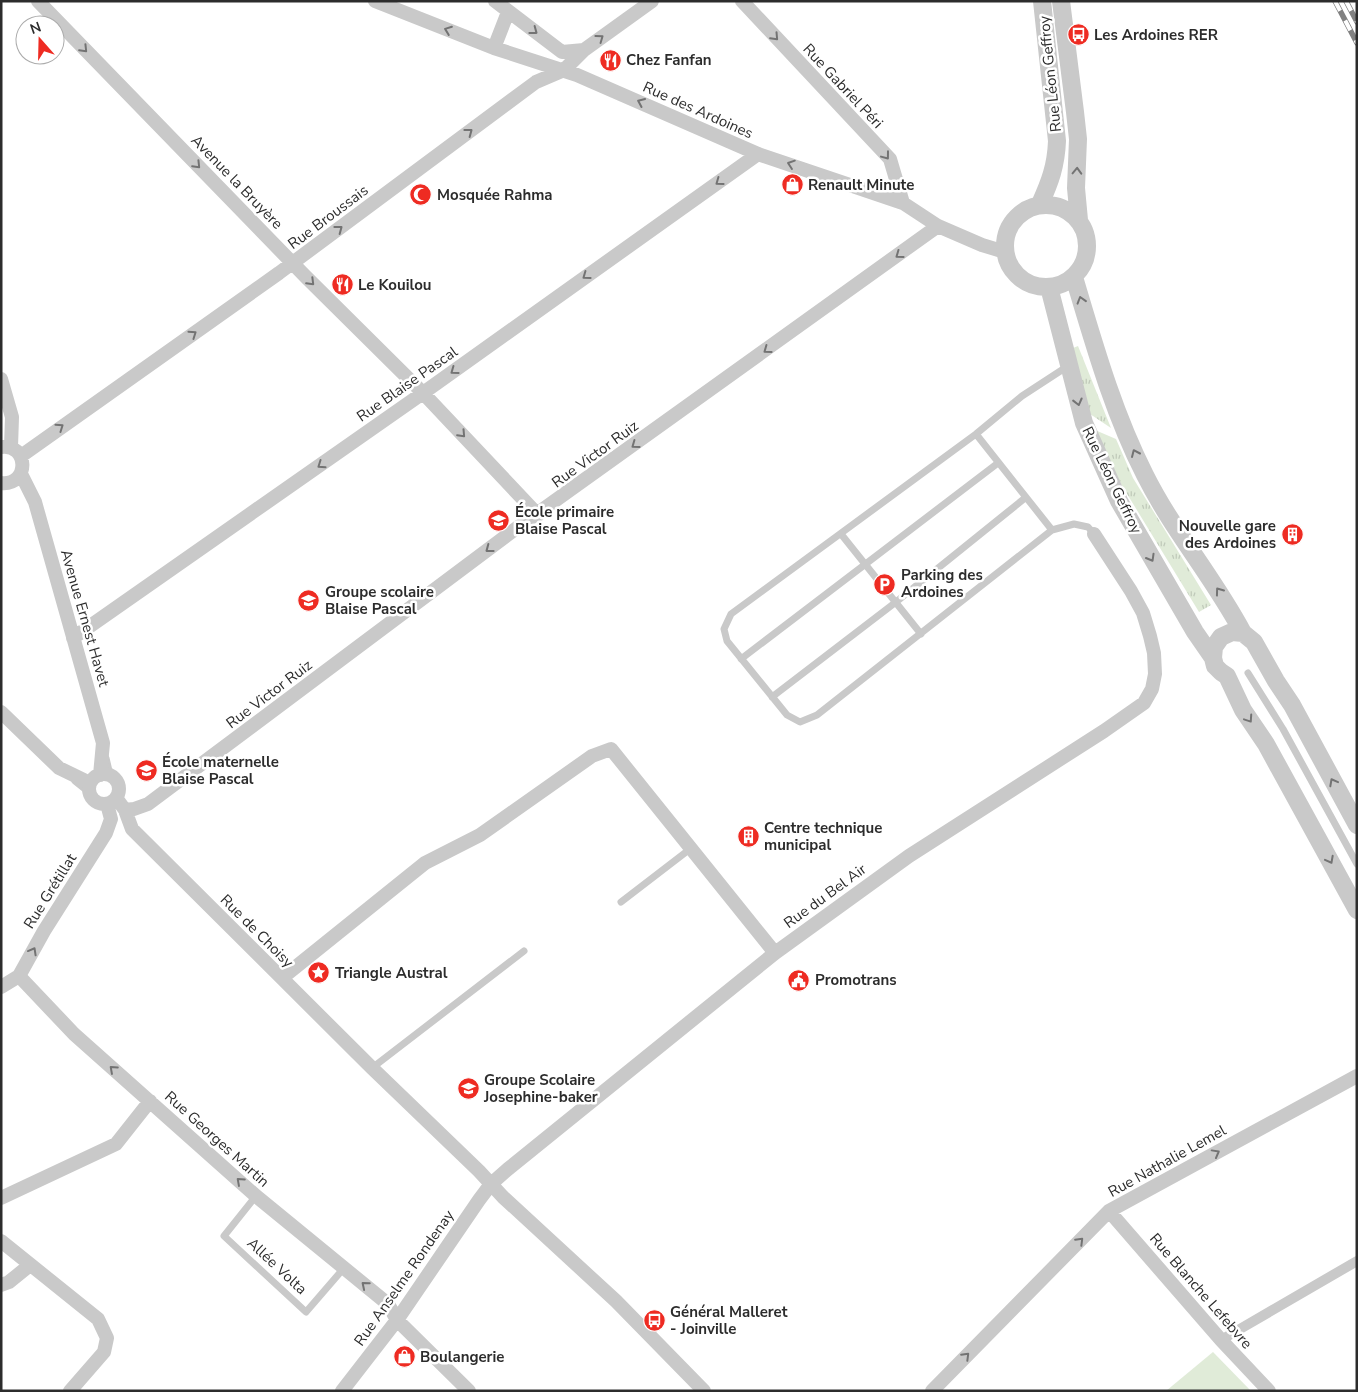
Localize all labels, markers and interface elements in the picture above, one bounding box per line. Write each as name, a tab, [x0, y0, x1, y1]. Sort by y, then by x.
north arrow	[15, 15, 65, 65]
street label: Rue Léon Geffroy	[1034, 15, 1066, 133]
text: N	[28, 18, 44, 39]
bus stop icon: Les Ardoines RER	[1066, 23, 1090, 47]
one-way arrow	[528, 25, 538, 34]
place label: Les Ardoines RER	[1094, 25, 1219, 45]
one-way arrow	[445, 26, 453, 36]
one-way arrow	[769, 31, 778, 40]
one-way arrow	[595, 35, 604, 44]
street label: Rue Gabriel Péri	[799, 39, 887, 133]
one-way arrow	[78, 43, 87, 52]
restaurant icon: Chez Fanfan	[598, 48, 622, 72]
place label: Chez Fanfan	[626, 50, 712, 70]
street label: Rue des Ardoines	[640, 77, 756, 143]
one-way arrow	[637, 98, 646, 109]
one-way arrow	[463, 129, 472, 137]
street label: Avenue la Bruyère	[187, 130, 287, 234]
one-way arrow	[880, 150, 889, 160]
one-way arrow	[191, 159, 200, 168]
one-way arrow	[787, 160, 795, 170]
one-way arrow	[1072, 167, 1083, 175]
shop icon: Renault Minute	[780, 173, 804, 197]
place label: Renault Minute	[808, 175, 914, 195]
one-way arrow	[715, 176, 724, 185]
street label: Rue Broussais	[284, 180, 372, 254]
mosque icon: Mosquée Rahma	[409, 183, 433, 207]
place label: Mosquée Rahma	[437, 185, 553, 205]
one-way arrow	[333, 226, 343, 235]
one-way arrow	[895, 249, 905, 258]
one-way arrow	[582, 270, 592, 279]
restaurant icon: Le Kouilou	[330, 273, 354, 297]
place label: Le Kouilou	[358, 275, 432, 295]
one-way arrow	[305, 276, 314, 285]
one-way arrow	[1076, 296, 1086, 304]
one-way arrow	[187, 331, 197, 340]
street label: Rue Blaise Pascal	[353, 341, 462, 426]
one-way arrow	[763, 344, 773, 353]
one-way arrow	[450, 365, 460, 374]
one-way arrow	[1072, 398, 1083, 407]
street label: Rue Victor Ruiz	[548, 416, 642, 492]
street label: Rue Léon Geffroy	[1077, 423, 1147, 537]
one-way arrow	[54, 425, 63, 433]
one-way arrow	[456, 429, 465, 438]
one-way arrow	[631, 439, 641, 448]
one-way arrow	[1130, 449, 1141, 458]
one-way arrow	[318, 459, 327, 468]
place label: École primaire Blaise Pascal	[515, 502, 614, 539]
school or university icon: École primaire Blaise Pascal	[487, 509, 511, 533]
place label: Nouvelle gare des Ardoines	[1179, 516, 1276, 553]
building icon: Nouvelle gare des Ardoines	[1280, 523, 1304, 547]
one-way arrow	[485, 543, 495, 552]
street label: Avenue Ernest Havet	[56, 547, 114, 690]
one-way arrow	[1145, 553, 1155, 562]
place label: Parking des Ardoines	[901, 565, 983, 602]
parking icon: Parking des Ardoines	[873, 572, 897, 596]
place label: Groupe scolaire Blaise Pascal	[325, 582, 434, 619]
one-way arrow	[1216, 587, 1225, 597]
school or university icon: Groupe scolaire Blaise Pascal	[297, 589, 321, 613]
street label: Rue Victor Ruiz	[222, 655, 316, 733]
one-way arrow	[1243, 714, 1253, 723]
place label: École maternelle Blaise Pascal	[162, 752, 279, 789]
school or university icon: École maternelle Blaise Pascal	[134, 759, 158, 783]
one-way arrow	[1329, 778, 1339, 787]
place label: Centre technique municipal	[764, 818, 882, 855]
building icon: Centre technique municipal	[736, 825, 760, 849]
street label: Rue Grétillat	[19, 849, 81, 932]
one-way arrow	[1324, 855, 1334, 864]
street label: Rue du Bel Air	[780, 859, 871, 933]
street label: Rue de Choisy	[216, 890, 298, 972]
one-way arrow	[26, 948, 36, 957]
place icon: Triangle Austral	[307, 961, 331, 985]
place label: Triangle Austral	[335, 963, 448, 983]
public building icon: Promotrans	[787, 968, 811, 992]
place label: Promotrans	[815, 970, 897, 990]
one-way arrow	[110, 1066, 119, 1075]
place label: Groupe Scolaire Josephine-baker	[483, 1070, 598, 1107]
school or university icon: Groupe Scolaire Josephine-baker	[456, 1077, 480, 1101]
street label: Rue Georges Martin	[160, 1087, 274, 1191]
street label: Rue Nathalie Lemel	[1104, 1120, 1230, 1202]
one-way arrow	[1210, 1149, 1219, 1159]
one-way arrow	[236, 1178, 245, 1187]
street label: Rue Anselme Rondenay	[349, 1206, 459, 1350]
street label: Rue Blanche Lefebvre	[1145, 1229, 1257, 1353]
street label: Allée Volta	[243, 1233, 311, 1299]
one-way arrow	[1074, 1237, 1083, 1246]
one-way arrow	[362, 1282, 371, 1290]
place label: Général Malleret - Joinville	[670, 1302, 788, 1339]
bus stop icon: Général Malleret - Joinville	[642, 1309, 666, 1333]
shop icon: Boulangerie	[392, 1345, 416, 1369]
place label: Boulangerie	[420, 1347, 504, 1367]
one-way arrow	[960, 1353, 969, 1362]

